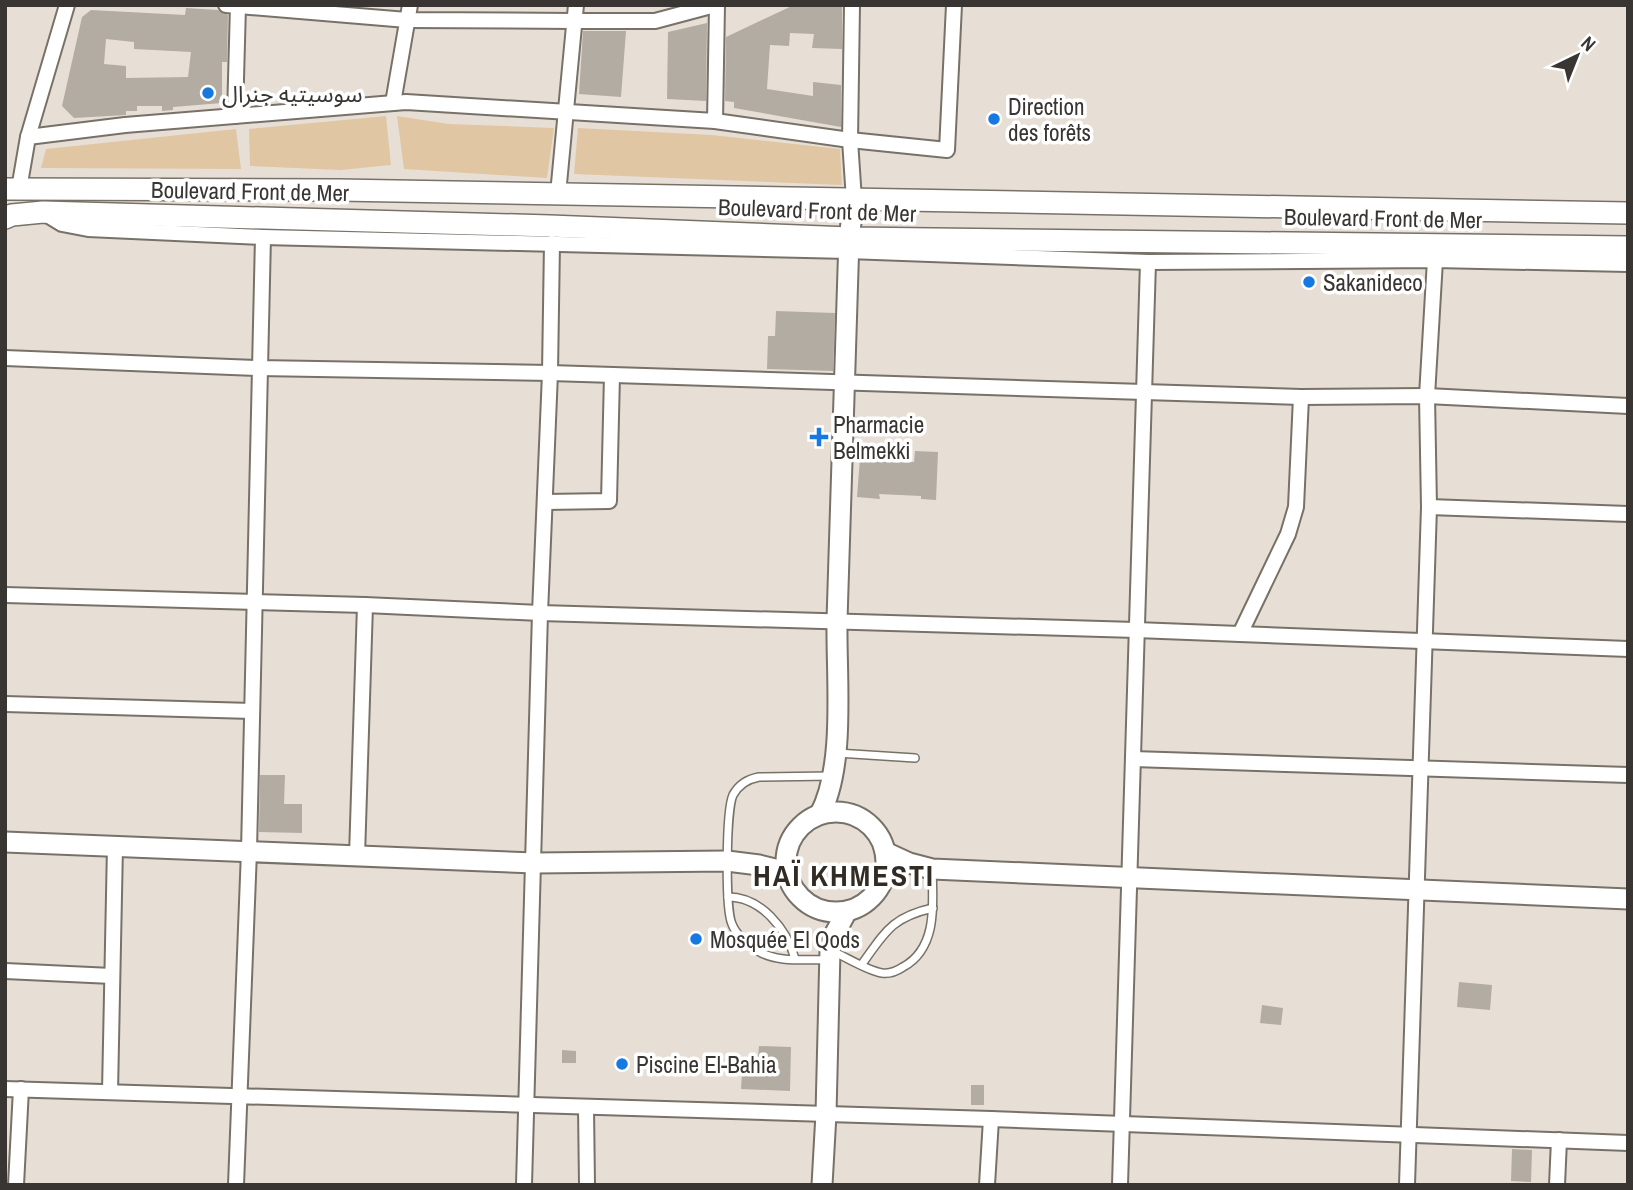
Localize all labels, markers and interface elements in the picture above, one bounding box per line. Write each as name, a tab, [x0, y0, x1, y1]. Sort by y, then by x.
north arrow	[1542, 21, 1612, 91]
text: N	[1576, 30, 1602, 57]
place label: سوسيتيه جنرال	[222, 78, 363, 109]
marker: سوسيتيه جنرال	[200, 85, 216, 101]
place label: Direction des forêts	[1008, 91, 1091, 148]
marker: Direction des forêts	[986, 111, 1002, 127]
street label: Boulevard Front de Mer	[151, 174, 350, 208]
street label: Boulevard Front de Mer	[717, 191, 917, 229]
street label: Boulevard Front de Mer	[1284, 201, 1483, 235]
place label: Sakanideco	[1323, 267, 1423, 298]
marker: Sakanideco	[1301, 274, 1317, 290]
place label: Pharmacie Belmekki	[833, 409, 924, 466]
marker: Pharmacie Belmekki	[811, 429, 827, 445]
district label: HAÏ KHMESTI	[753, 855, 935, 895]
place label: Mosquée El Qods	[710, 924, 860, 955]
marker: Mosquée El Qods	[688, 931, 704, 947]
place label: Piscine El-Bahia	[636, 1049, 777, 1080]
marker: Piscine El-Bahia	[614, 1056, 630, 1072]

